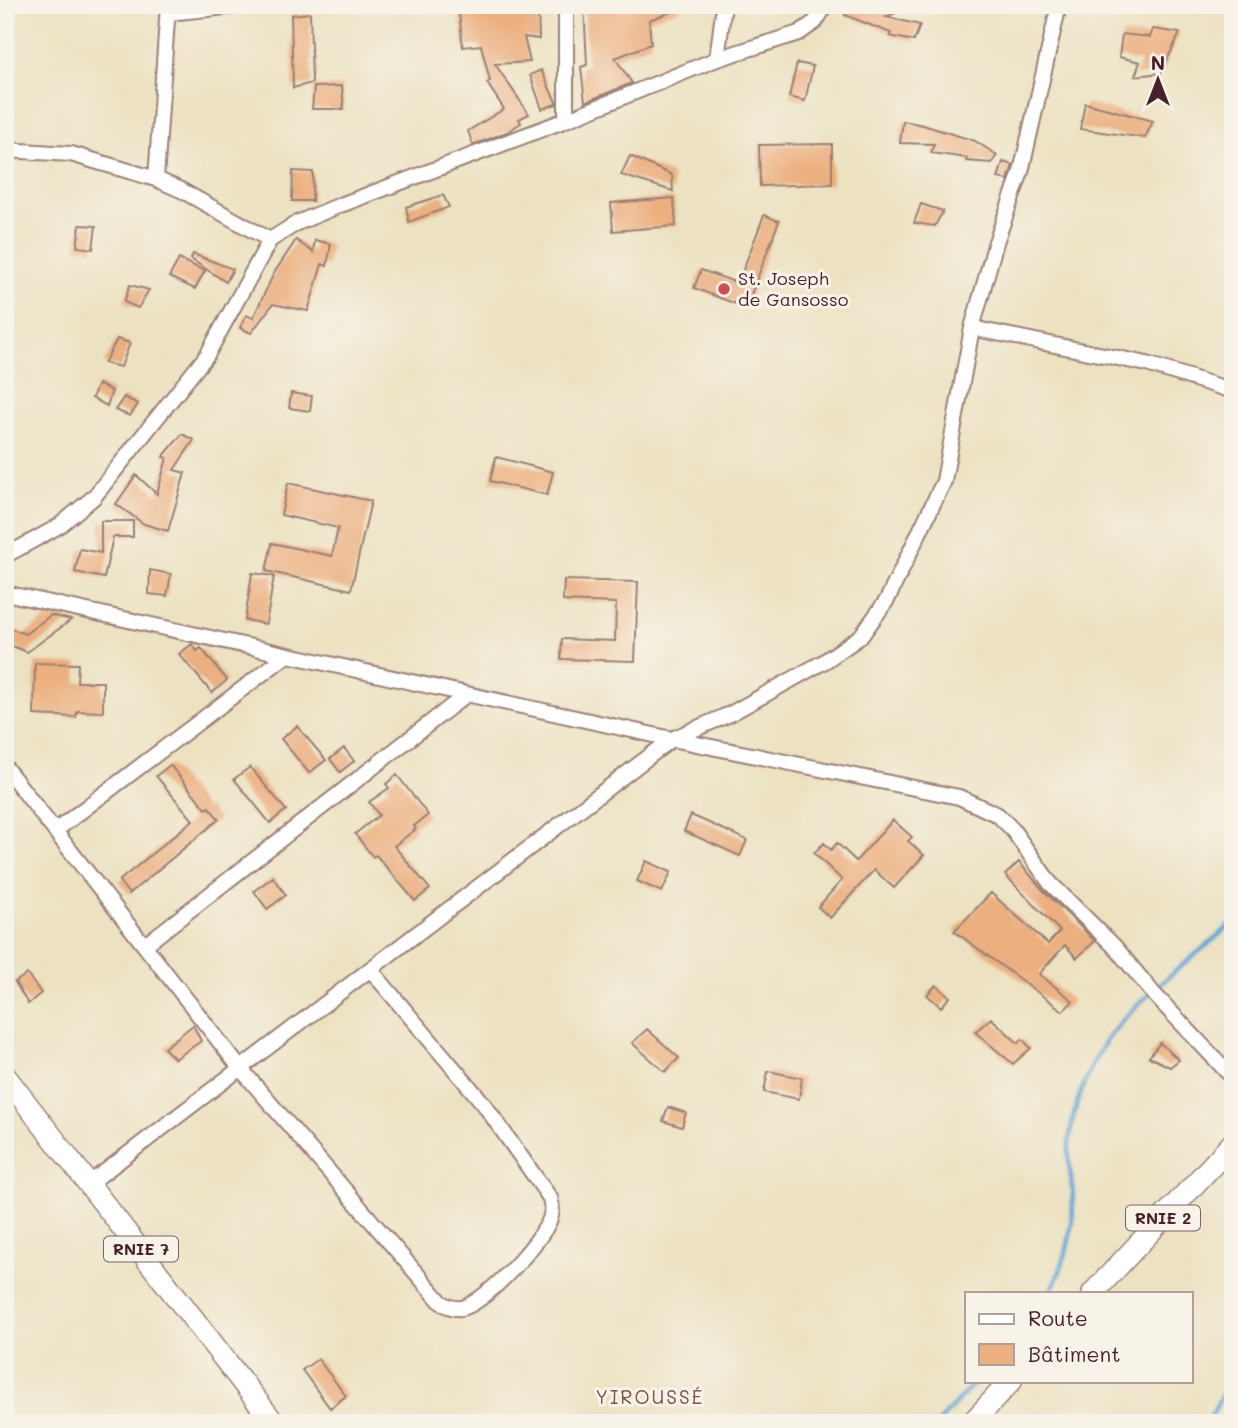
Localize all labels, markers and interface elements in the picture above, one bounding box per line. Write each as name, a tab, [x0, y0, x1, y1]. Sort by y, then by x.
north arrow	[1122, 46, 1192, 116]
text: N	[1151, 50, 1165, 75]
place label: St. Joseph de Gansosso	[738, 266, 849, 311]
marker: St. Joseph de Gansosso	[716, 281, 732, 297]
road number: RNIE 2	[1126, 1206, 1200, 1230]
road number: RNIE 7	[104, 1236, 178, 1261]
legend	[965, 1292, 1192, 1382]
text: Route	[1028, 1304, 1088, 1331]
text: Bâtiment	[1028, 1340, 1120, 1367]
district label: YIROUSSÉ	[596, 1384, 704, 1409]

